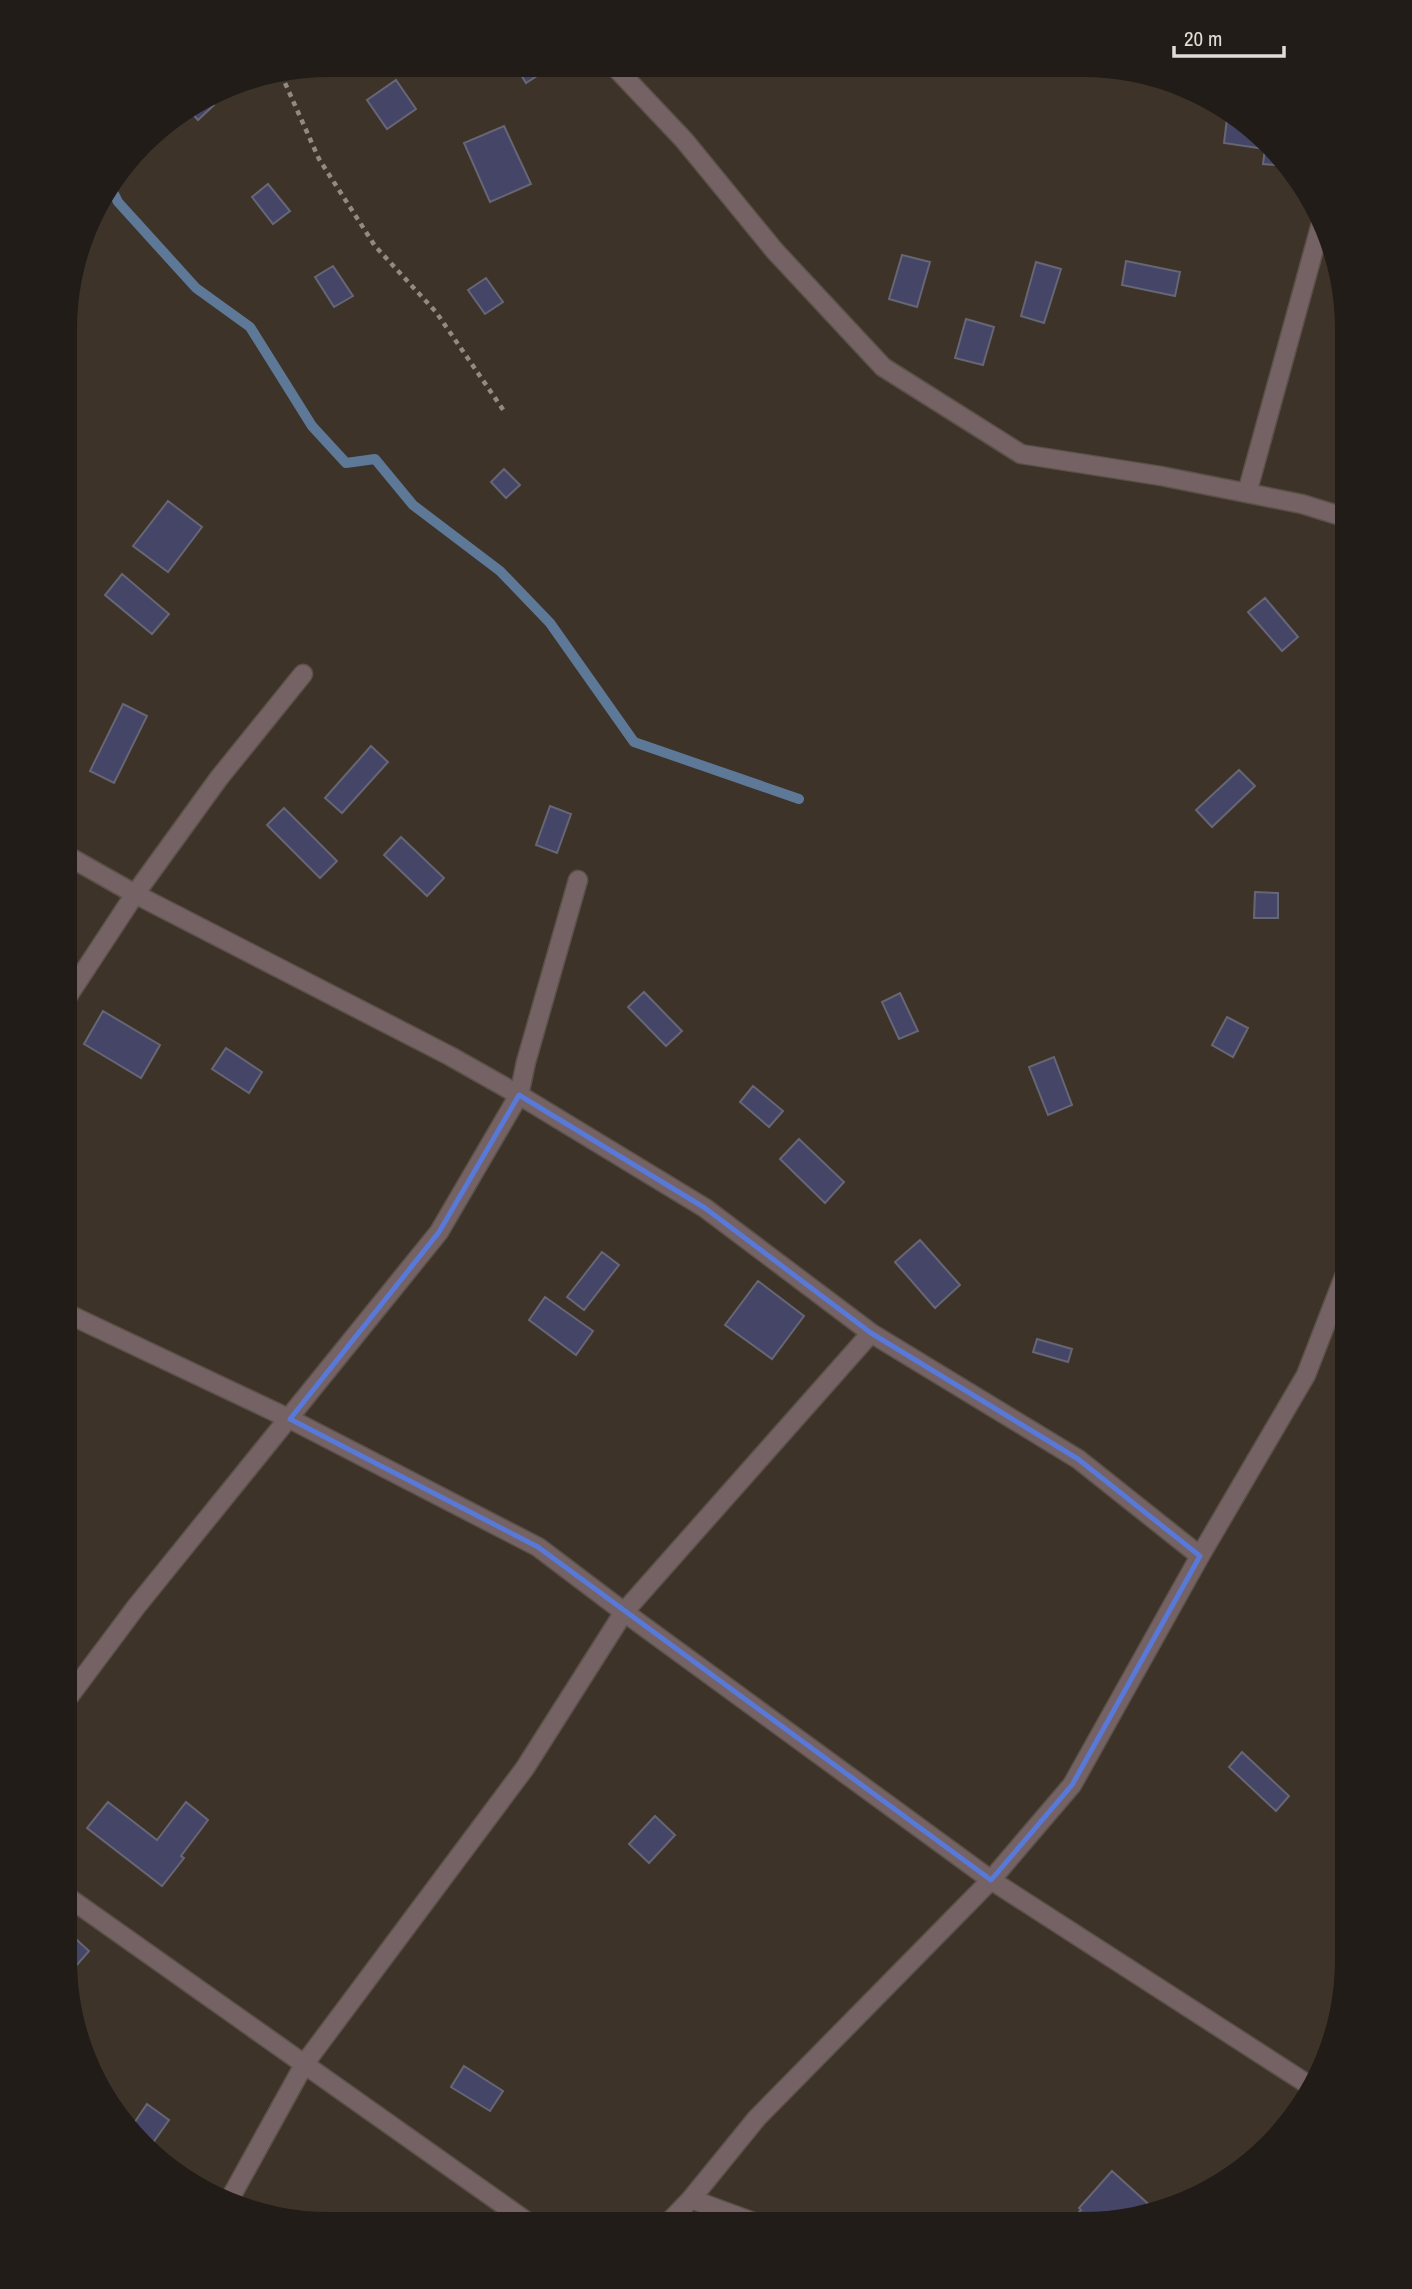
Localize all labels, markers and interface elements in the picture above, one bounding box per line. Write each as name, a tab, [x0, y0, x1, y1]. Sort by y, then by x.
scale bar	[1174, 14, 1284, 58]
text: 20 m	[1184, 24, 1222, 53]

